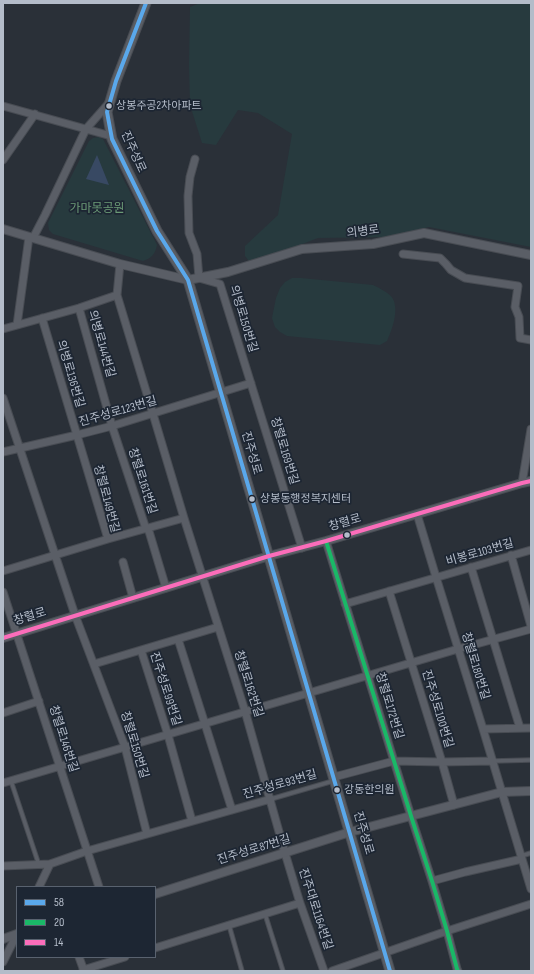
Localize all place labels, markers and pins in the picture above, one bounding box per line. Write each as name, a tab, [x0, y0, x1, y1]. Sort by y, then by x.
place label: 상봉주공2차아파트	[116, 99, 201, 113]
marker: 상봉주공2차아파트	[104, 101, 114, 111]
place label: 상봉동행정복지센터	[260, 492, 351, 506]
marker: 상봉동행정복지센터	[247, 494, 257, 504]
unlabelled marker	[342, 530, 352, 540]
place label: 강동한의원	[344, 783, 395, 797]
marker: 강동한의원	[332, 785, 342, 795]

